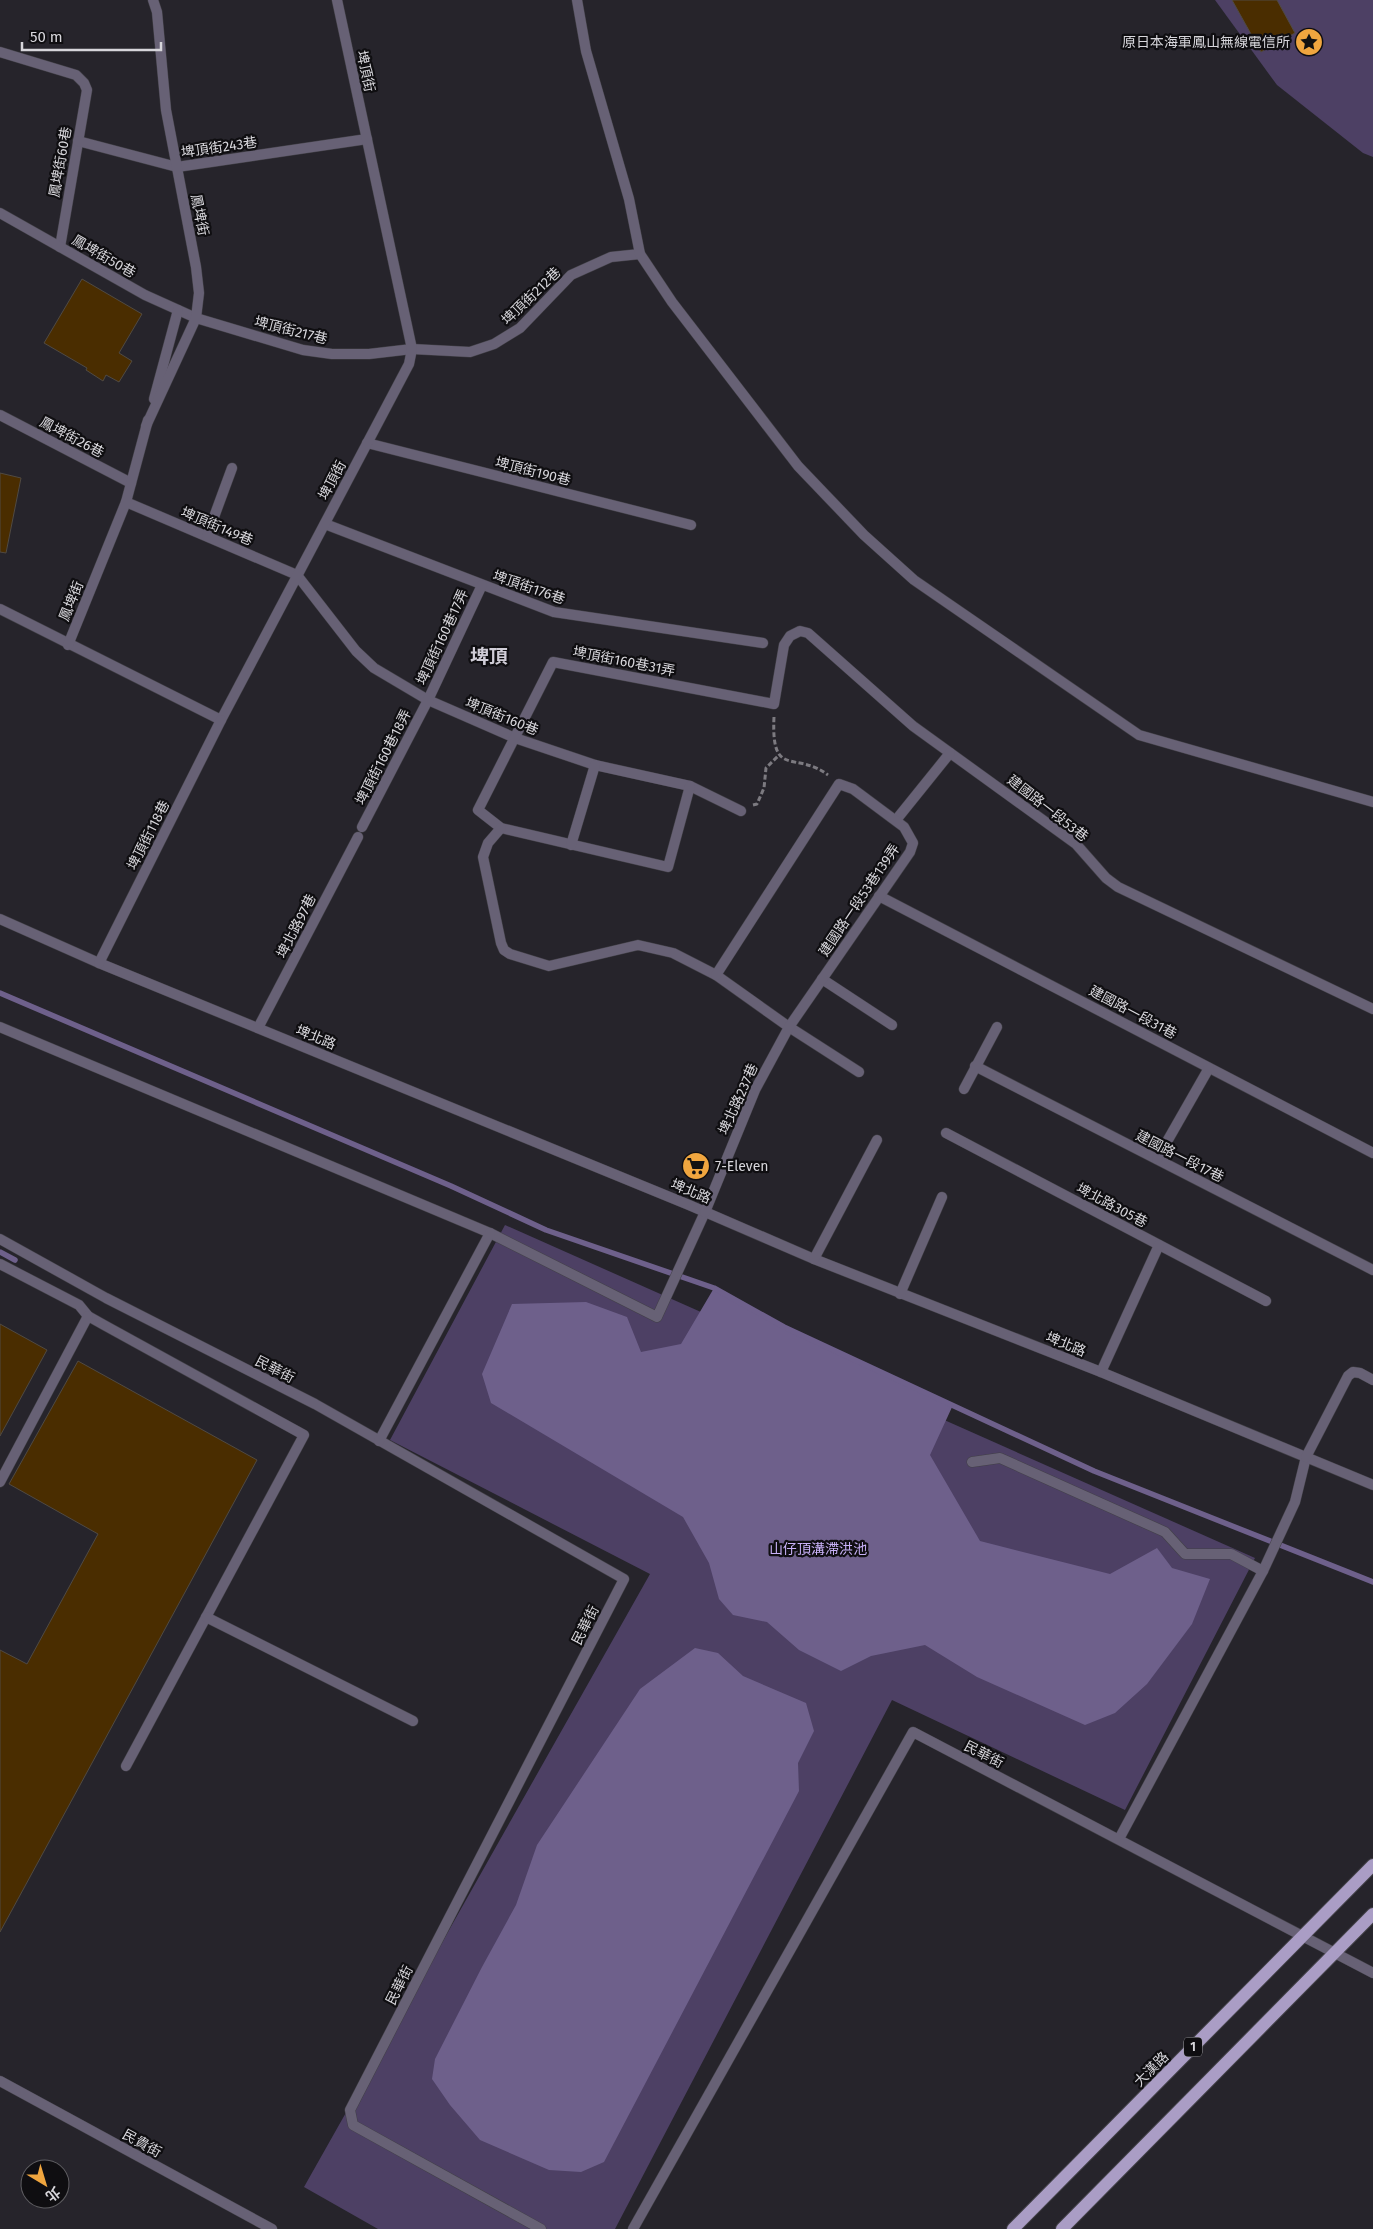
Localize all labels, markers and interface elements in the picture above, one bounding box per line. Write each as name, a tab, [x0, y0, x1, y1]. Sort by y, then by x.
scale bar	[22, 20, 161, 52]
place icon: 原日本海軍鳳山無線電信所	[1294, 27, 1324, 57]
text: 50 m	[30, 28, 63, 46]
place label: 原日本海軍鳳山無線電信所	[1122, 34, 1290, 51]
street label: 埤頂街	[353, 49, 378, 93]
street label: 鳳埤街60巷	[46, 126, 75, 199]
street label: 埤頂街243巷	[180, 134, 258, 161]
street label: 鳳埤街	[187, 193, 212, 237]
street label: 鳳埤街50巷	[69, 231, 139, 282]
street label: 埤頂街212巷	[498, 264, 564, 329]
street label: 埤頂街217巷	[253, 313, 329, 348]
street label: 鳳埤街26巷	[37, 413, 107, 461]
street label: 埤頂街190巷	[493, 454, 572, 489]
street label: 埤頂街	[315, 458, 350, 503]
street label: 埤頂街149巷	[178, 504, 255, 549]
street label: 埤頂街176巷	[490, 567, 567, 608]
street label: 鳳埤街	[56, 579, 87, 624]
street label: 埤頂街160巷17弄	[413, 587, 472, 688]
street label: 埤頂街160巷31弄	[571, 643, 677, 680]
district label: 埤頂	[470, 645, 508, 668]
street label: 埤頂街160巷	[463, 694, 541, 739]
street label: 埤頂街160巷18弄	[352, 707, 415, 808]
street label: 建國路一段53巷	[1004, 772, 1092, 845]
street label: 埤頂街118巷	[124, 798, 173, 873]
street label: 建國路一段53巷139弄	[815, 841, 903, 960]
street label: 埤北路97巷	[273, 891, 320, 961]
street label: 建國路一段31巷	[1086, 982, 1179, 1043]
street label: 埤北路	[293, 1022, 338, 1053]
street label: 埤北路237巷	[715, 1061, 762, 1137]
street label: 建國路一段17巷	[1133, 1127, 1227, 1186]
supermarket icon: 7-Eleven	[681, 1151, 711, 1181]
place label: 7-Eleven	[715, 1158, 769, 1175]
street label: 埤北路	[668, 1176, 713, 1207]
street label: 埤北路305巷	[1073, 1180, 1150, 1231]
street label: 埤北路	[1043, 1329, 1088, 1360]
street label: 民華街	[252, 1352, 297, 1387]
park label: 山仔頂溝滯洪池	[769, 1541, 867, 1558]
street label: 民華街	[568, 1603, 603, 1648]
street label: 民華街	[961, 1737, 1006, 1772]
street label: 民華街	[382, 1963, 417, 2008]
road number: 1	[1184, 2038, 1202, 2056]
street label: 大漢路	[1130, 2048, 1172, 2090]
street label: 民貴街	[119, 2126, 164, 2161]
north arrow	[20, 2159, 70, 2209]
text: 北	[42, 2183, 63, 2205]

